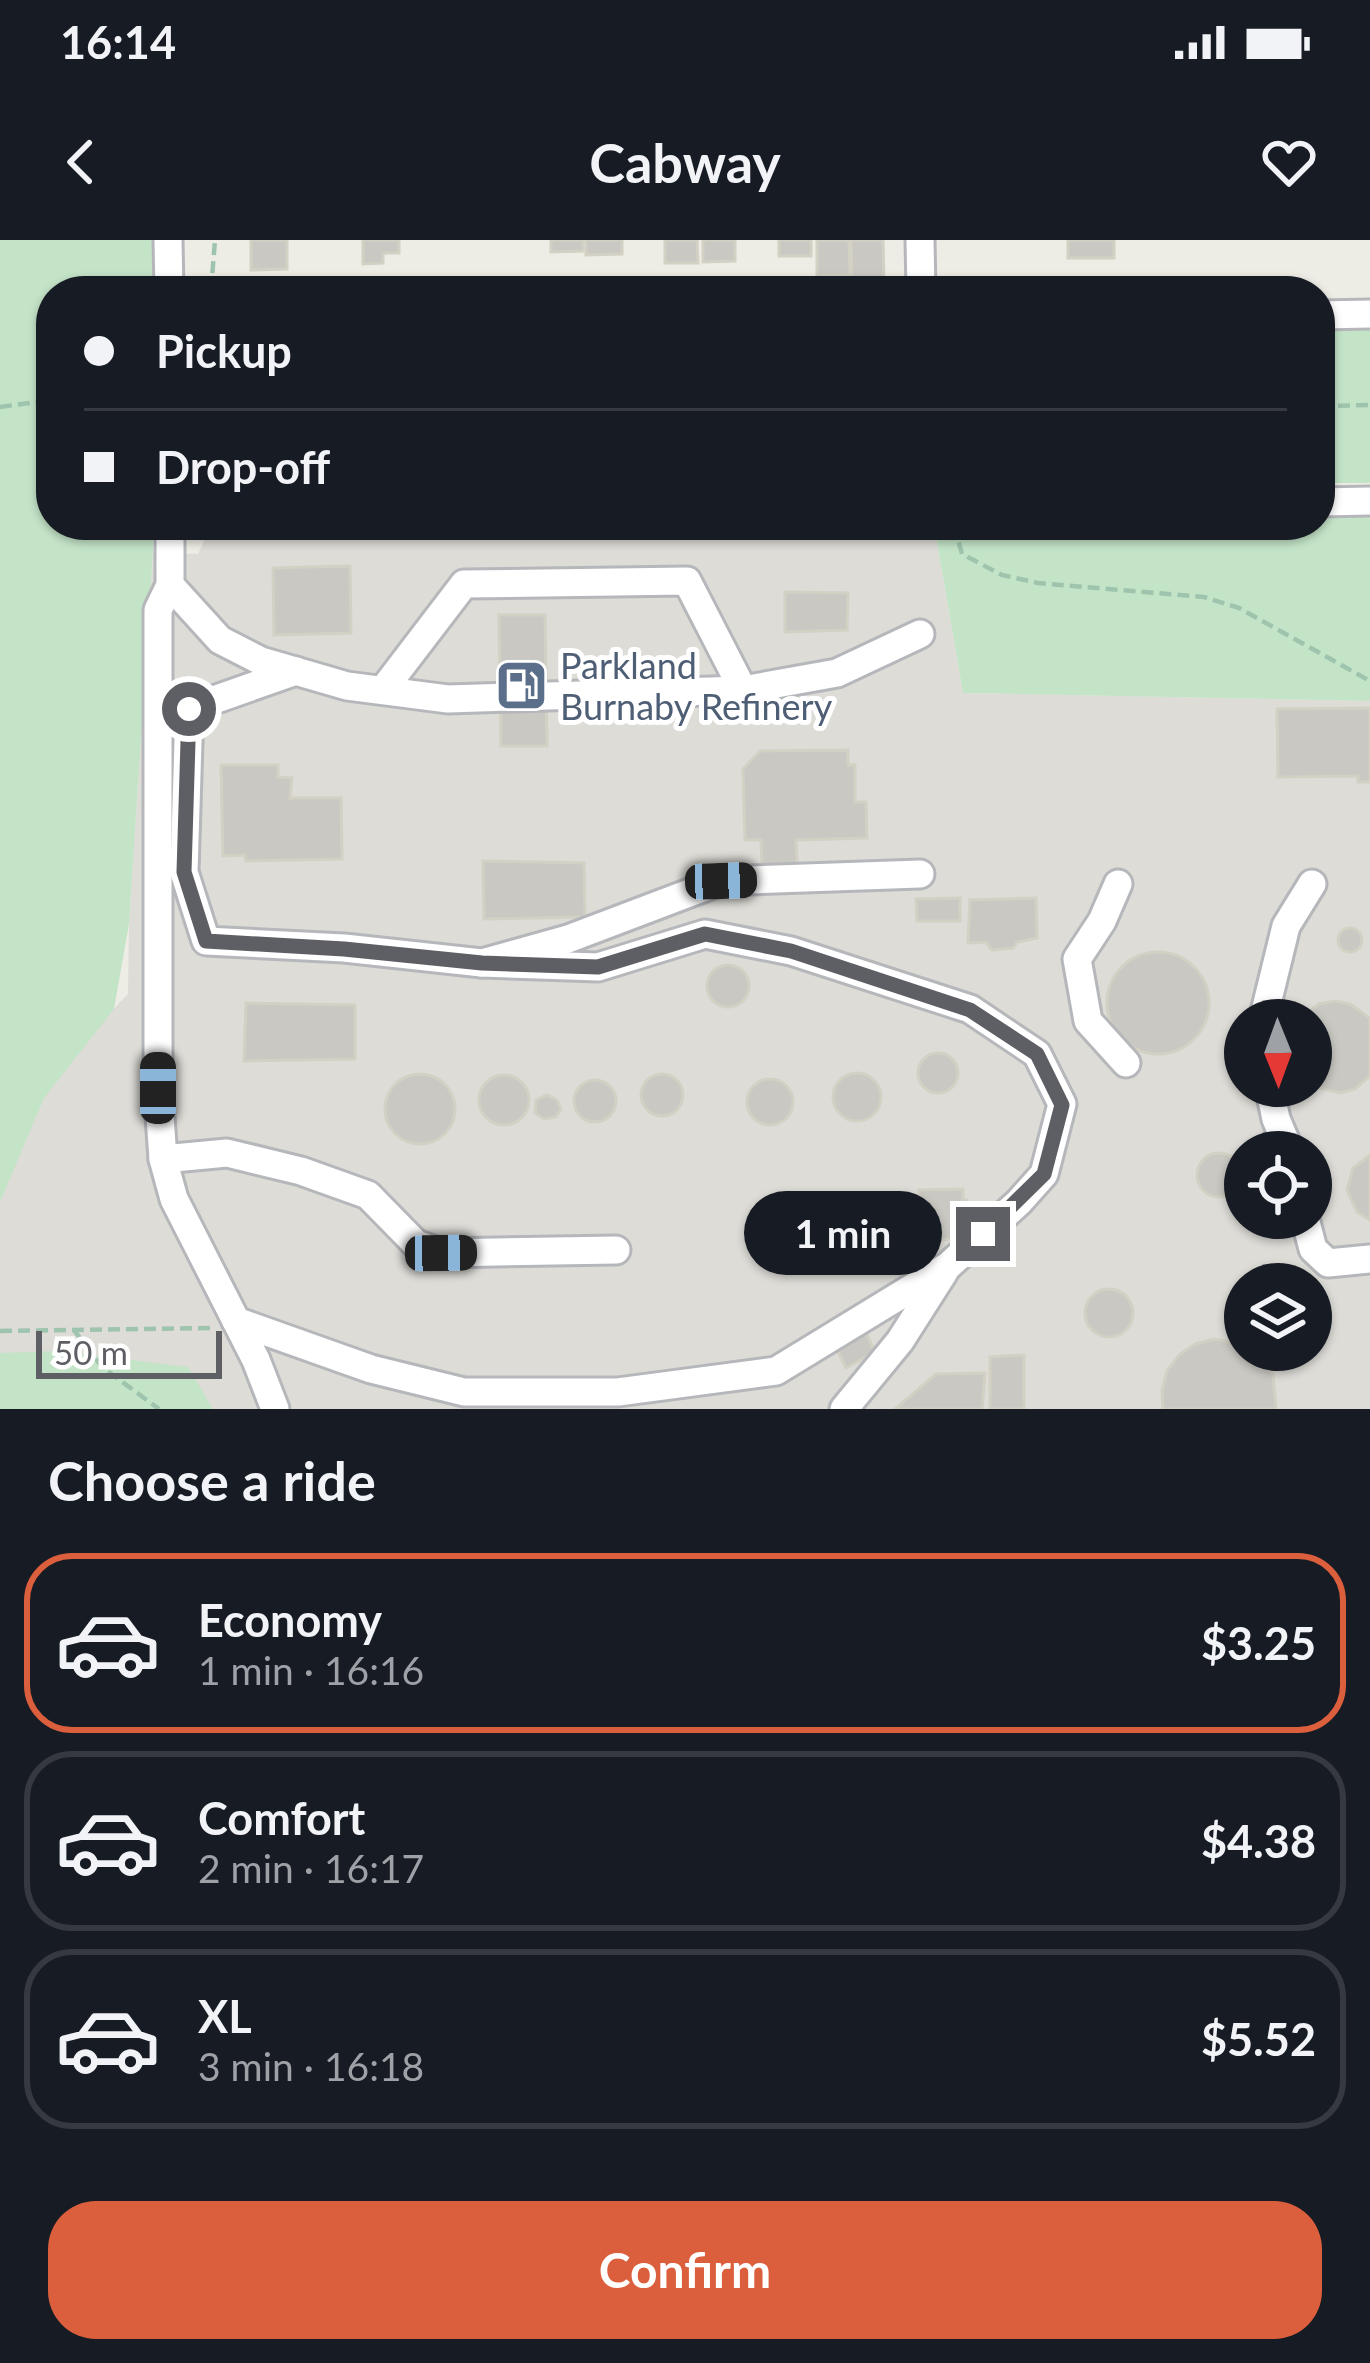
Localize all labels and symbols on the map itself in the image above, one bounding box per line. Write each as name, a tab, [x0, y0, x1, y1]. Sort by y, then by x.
place label: Parkland Burnaby Refinery	[560, 643, 833, 728]
fuel station icon: Parkland Burnaby Refinery	[493, 658, 549, 714]
route start	[162, 682, 216, 736]
car	[684, 862, 758, 900]
north arrow	[1224, 999, 1332, 1107]
car	[140, 1052, 176, 1124]
callout: 1 min	[743, 1192, 941, 1276]
route end	[956, 1207, 1010, 1261]
car	[405, 1234, 477, 1272]
scale bar	[36, 1325, 222, 1378]

